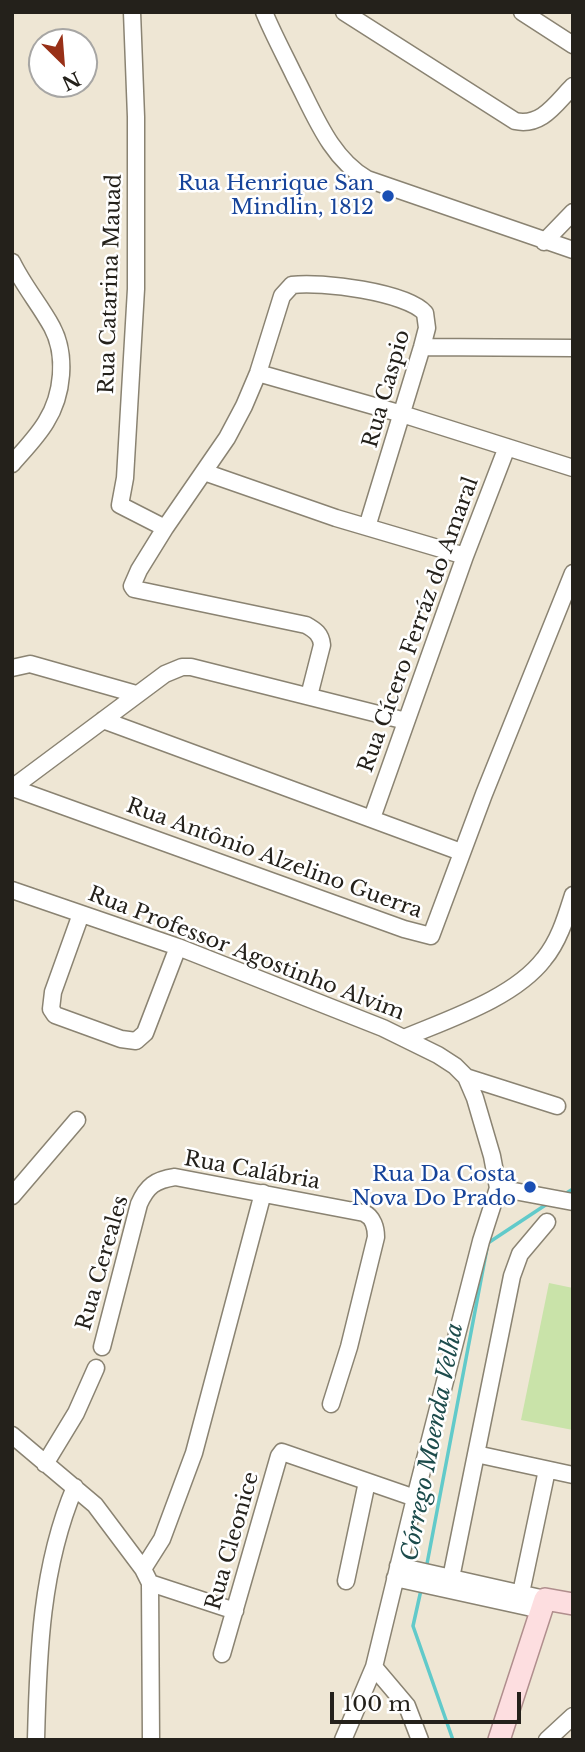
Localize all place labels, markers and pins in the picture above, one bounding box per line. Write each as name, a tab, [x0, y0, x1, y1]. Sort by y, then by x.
place label: Rua Henrique San Mindlin, 1812	[178, 171, 374, 221]
marker: Rua Henrique San Mindlin, 1812	[380, 188, 396, 204]
place label: Rua Da Costa Nova Do Prado	[352, 1162, 516, 1212]
marker: Rua Da Costa Nova Do Prado	[522, 1179, 538, 1195]

